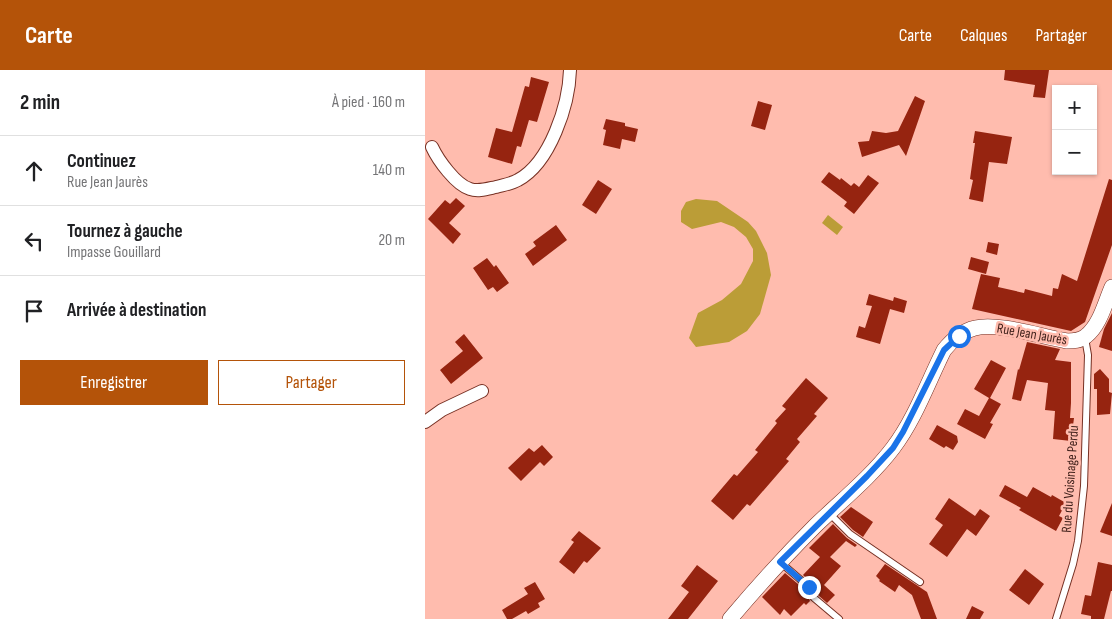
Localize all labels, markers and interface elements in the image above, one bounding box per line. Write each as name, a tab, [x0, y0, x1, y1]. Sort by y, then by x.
text: Carte	[25, 21, 73, 50]
text: Carte	[899, 25, 932, 46]
text: Calques	[960, 25, 1007, 46]
text: Partager	[1035, 25, 1087, 46]
map controls	[1052, 85, 1097, 175]
button: +	[1052, 85, 1097, 130]
text: 2 min	[20, 90, 60, 115]
text: À pied · 160 m	[332, 93, 405, 112]
button: −	[1052, 130, 1097, 175]
text: Continuez	[67, 150, 136, 173]
icon: ahead	[20, 157, 48, 185]
text: 140 m	[373, 161, 405, 180]
text: Rue Jean Jaurès	[67, 173, 148, 192]
text: Tournez à gauche	[67, 220, 183, 243]
icon: left	[20, 227, 48, 255]
text: 20 m	[378, 231, 405, 250]
text: Impasse Gouillard	[67, 243, 161, 262]
icon: arrive	[20, 297, 48, 325]
text: Arrivée à destination	[67, 299, 207, 322]
street label: Rue Jean Jaurès	[996, 319, 1068, 349]
route start	[948, 325, 971, 348]
button: Enregistrer	[20, 360, 208, 405]
button: Partager	[218, 360, 405, 405]
street label: Rue du Voisinage Perdu	[1058, 425, 1082, 533]
route end	[798, 576, 821, 599]

